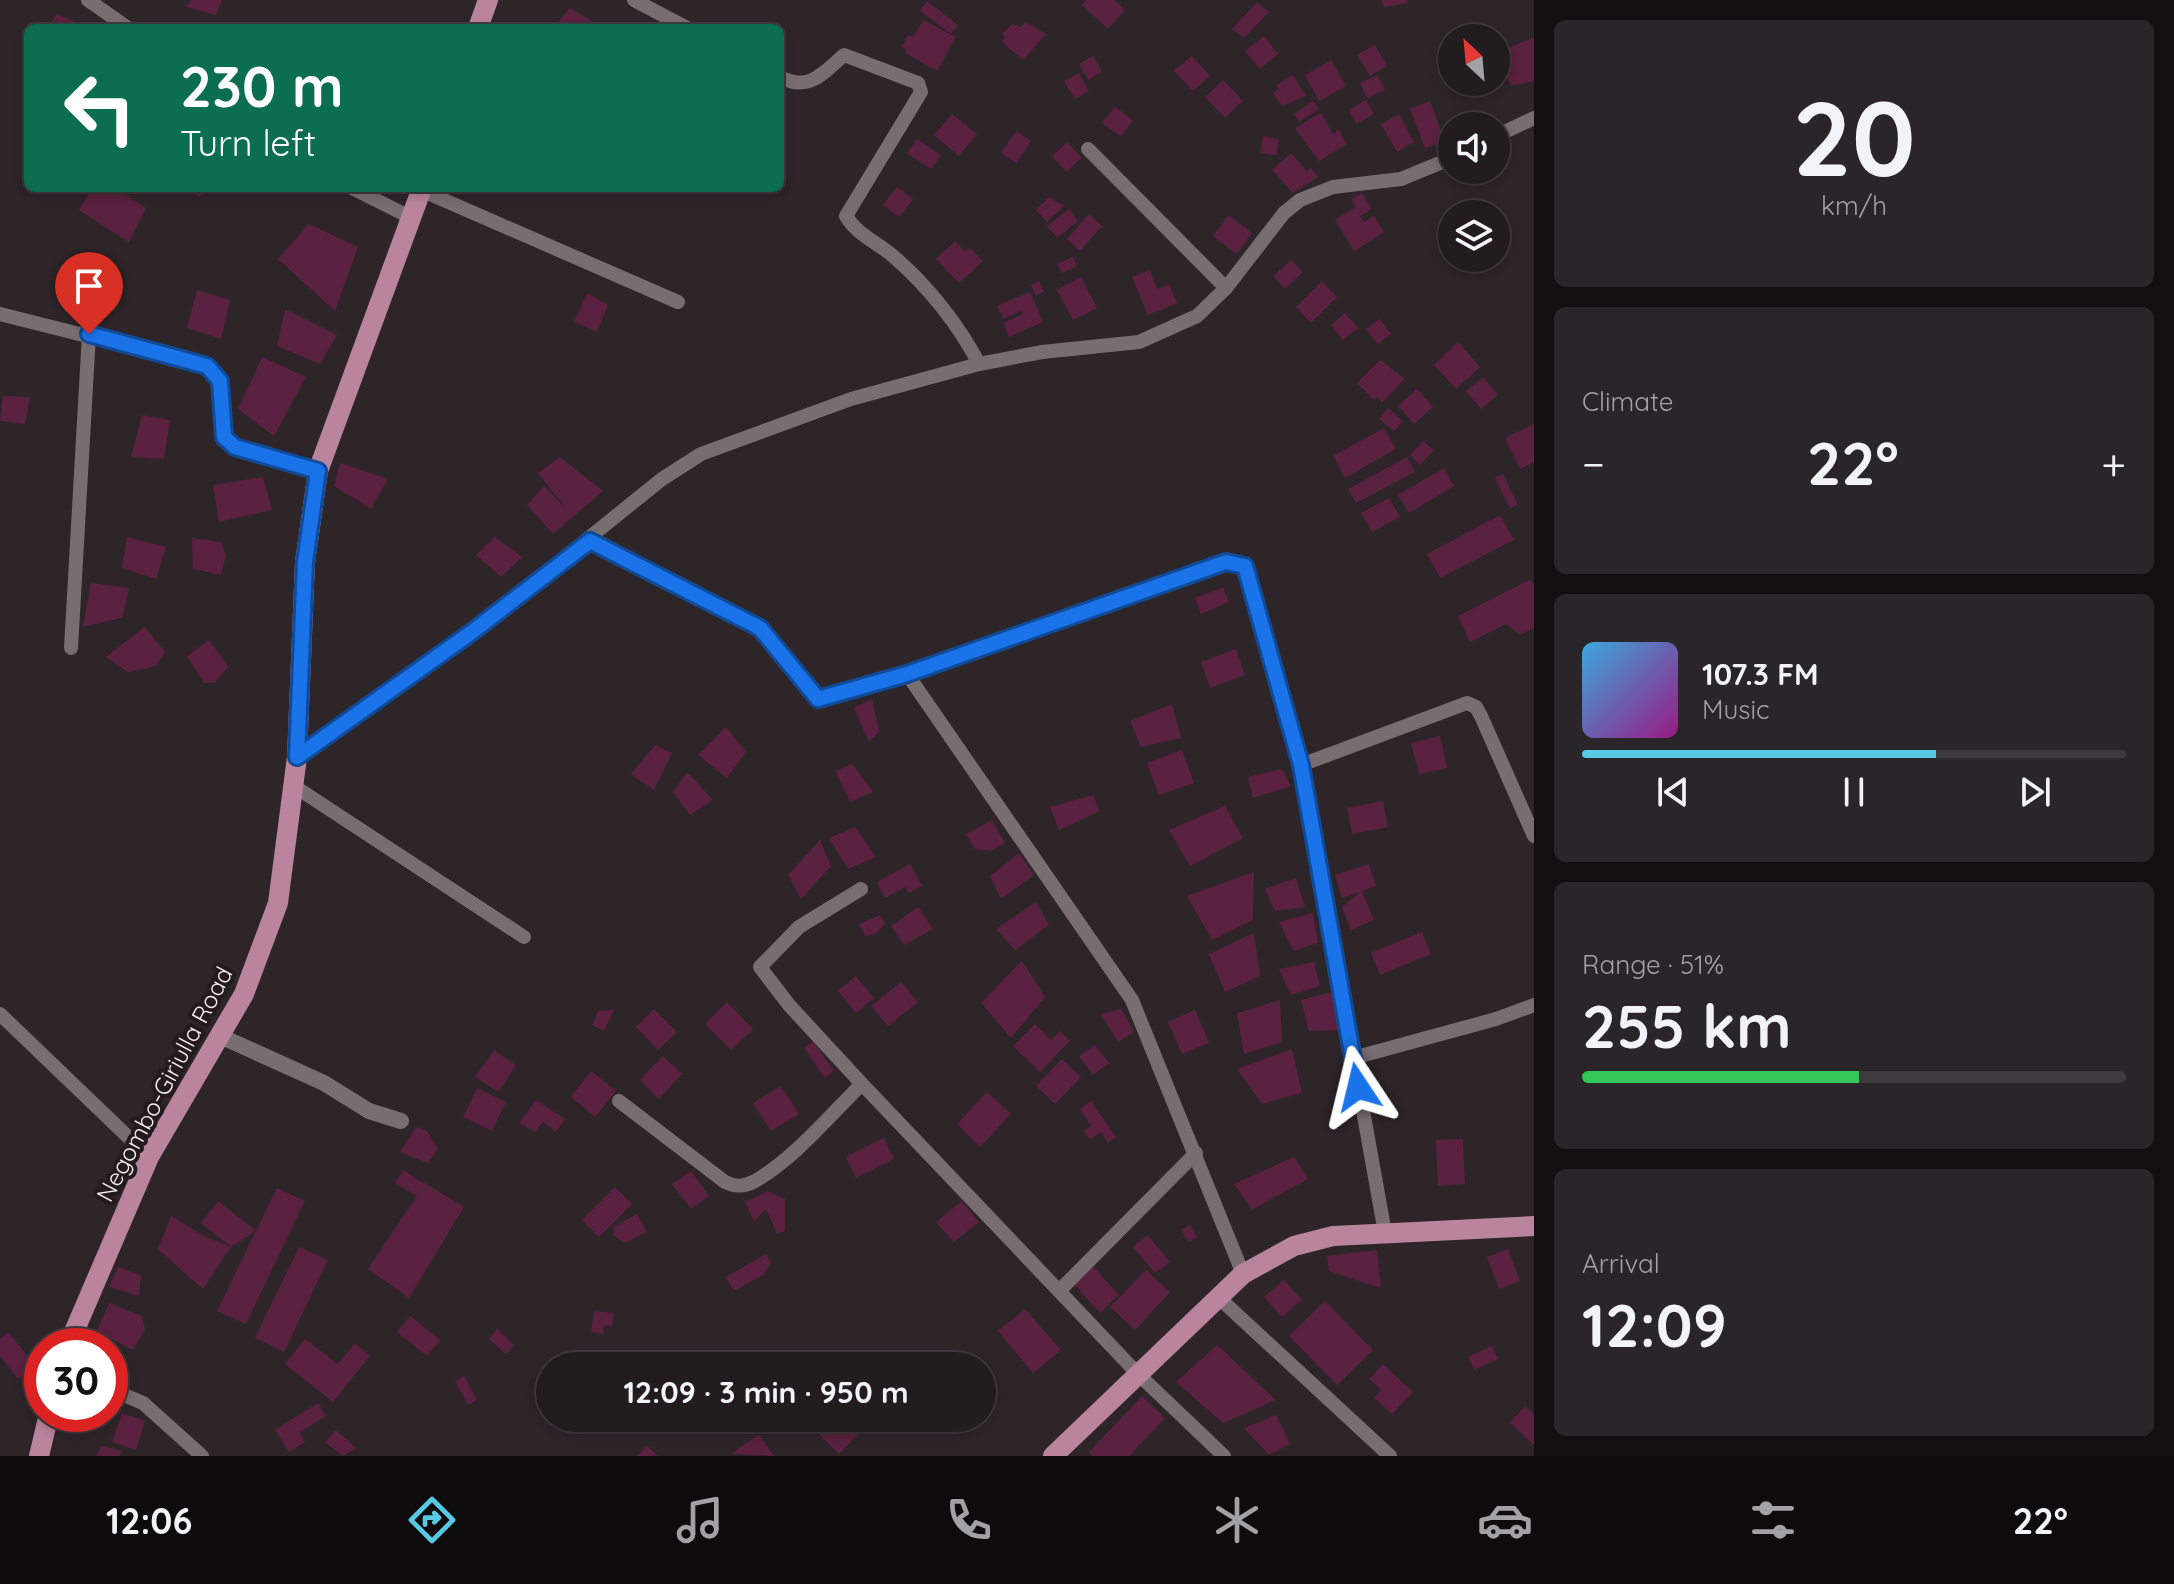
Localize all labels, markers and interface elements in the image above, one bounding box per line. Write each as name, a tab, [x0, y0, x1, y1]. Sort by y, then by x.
north arrow	[1438, 24, 1510, 96]
map controls	[1438, 24, 1510, 272]
text: 230 m	[180, 51, 344, 121]
icon: left	[48, 56, 152, 160]
text: 20	[1792, 72, 1916, 202]
button: sound	[1438, 112, 1510, 184]
text: Turn left	[180, 120, 316, 165]
text: km/h	[1821, 189, 1887, 222]
button: layers	[1438, 200, 1510, 272]
pin	[55, 252, 123, 334]
icon: arrive	[67, 264, 111, 308]
text: Climate	[1582, 385, 1673, 418]
text: 22°	[1807, 425, 1899, 500]
text: −	[1582, 436, 1605, 491]
text: +	[2101, 436, 2126, 491]
text: 107.3 FM	[1702, 655, 1819, 693]
text: Music	[1702, 693, 1770, 726]
icon: previous	[1651, 770, 1695, 814]
icon: pause	[1832, 770, 1876, 814]
icon: next	[2013, 770, 2057, 814]
text: Range · 51%	[1582, 948, 1724, 981]
street label: Negombo-Giriulla Road	[89, 961, 239, 1207]
text: 255 km	[1582, 988, 1792, 1063]
position arrow	[1316, 1045, 1400, 1129]
text: Arrival	[1582, 1247, 1660, 1280]
text: 12:09	[1582, 1287, 1727, 1362]
speed limit sign: 30	[24, 1328, 128, 1432]
text: 12:09 · 3 min · 950 m	[623, 1373, 909, 1411]
icon: directions	[404, 1492, 460, 1548]
icon: music	[672, 1492, 728, 1548]
icon: phone	[941, 1492, 997, 1548]
icon: climate	[1209, 1492, 1265, 1548]
icon: car	[1477, 1492, 1533, 1548]
icon: filters	[1745, 1492, 1801, 1548]
text: 12:06	[106, 1498, 192, 1543]
text: 22°	[2013, 1498, 2068, 1543]

